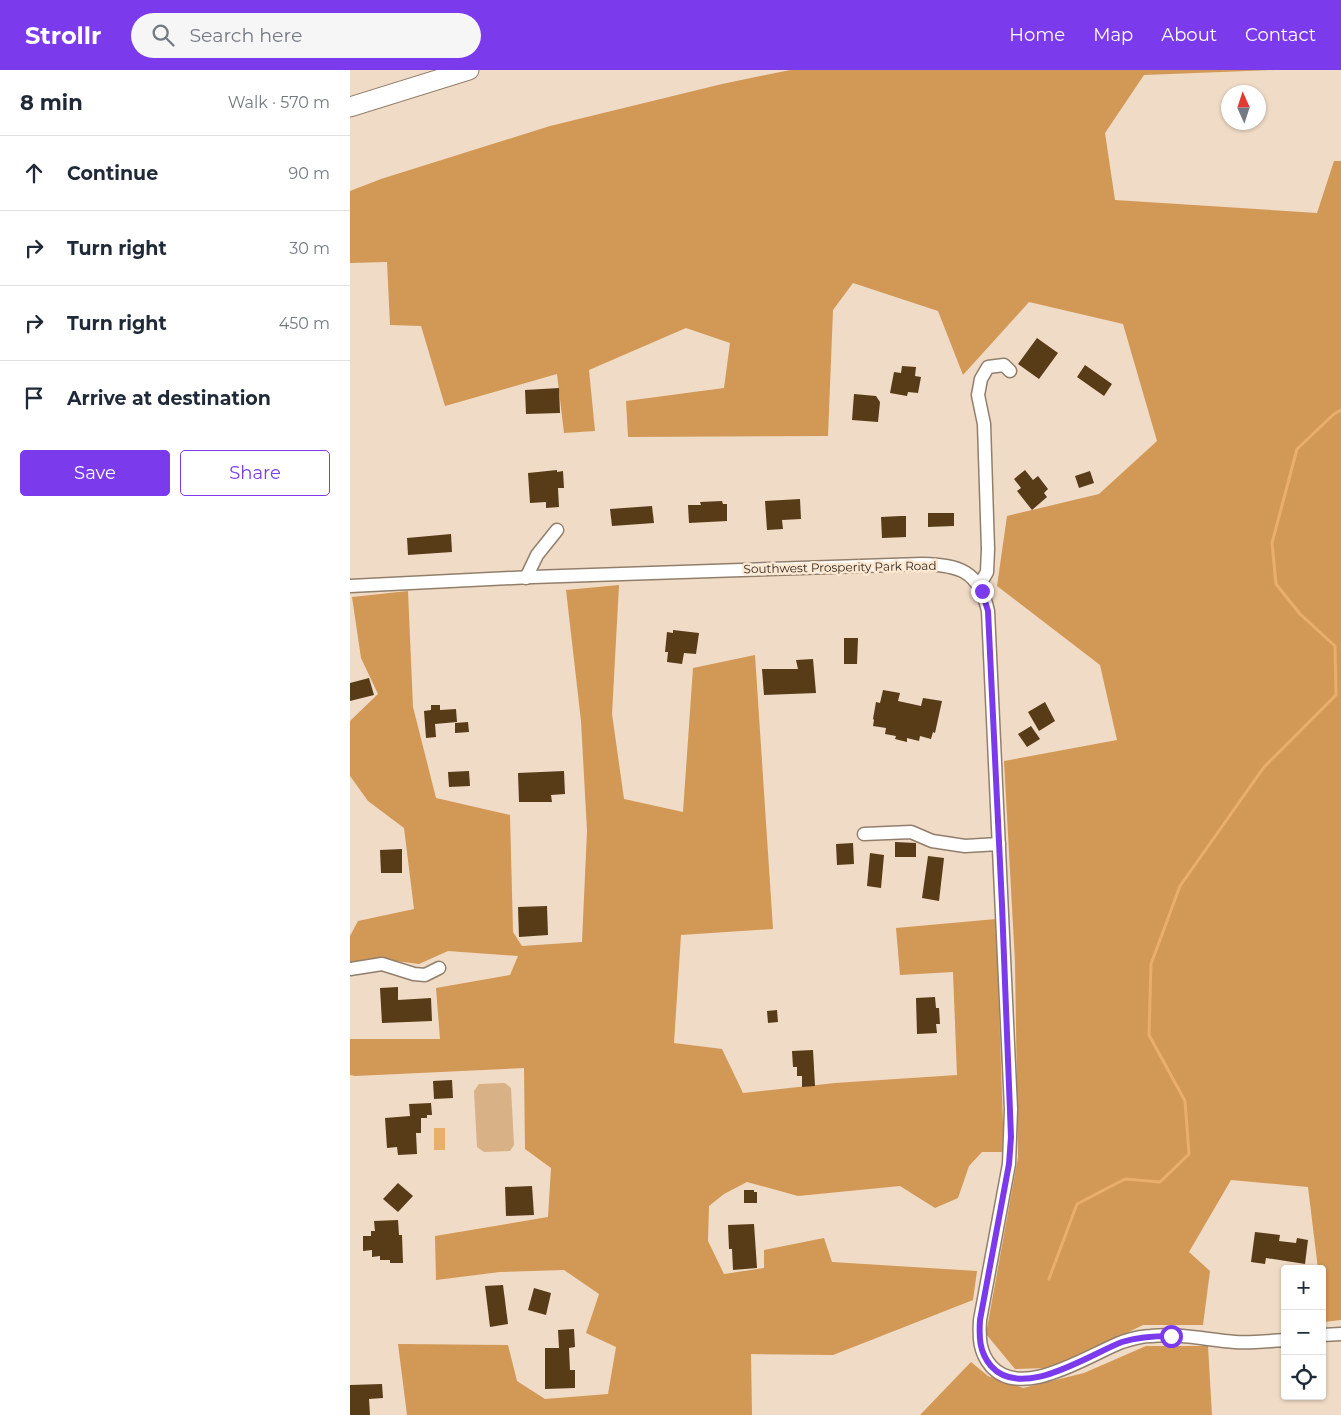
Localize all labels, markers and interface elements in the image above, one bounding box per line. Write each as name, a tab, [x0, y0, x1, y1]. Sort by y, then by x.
search box	[131, 13, 481, 58]
text: Strollr	[25, 21, 101, 50]
icon: search	[149, 21, 177, 49]
text: Search here	[189, 24, 302, 47]
text: Home	[1009, 24, 1065, 46]
text: Map	[1093, 24, 1133, 46]
text: About	[1161, 24, 1217, 46]
text: Contact	[1245, 24, 1316, 46]
north arrow	[1221, 85, 1266, 130]
text: 8 min	[20, 90, 83, 115]
text: Walk · 570 m	[228, 93, 330, 112]
icon: ahead	[20, 159, 48, 187]
text: Continue	[67, 162, 158, 185]
text: 90 m	[288, 164, 330, 183]
icon: right	[20, 234, 48, 262]
text: Turn right	[67, 237, 167, 260]
text: 30 m	[289, 239, 330, 258]
icon: right	[20, 309, 48, 337]
text: Turn right	[67, 312, 167, 335]
text: 450 m	[279, 314, 330, 333]
icon: arrive	[20, 384, 48, 412]
text: Arrive at destination	[67, 387, 271, 410]
button: Save	[20, 450, 170, 496]
button: Share	[180, 450, 330, 496]
street label: Southwest Prosperity Park Road	[743, 558, 937, 576]
route end	[971, 580, 994, 603]
map controls	[1281, 1265, 1326, 1400]
button: +	[1281, 1265, 1326, 1310]
button: −	[1281, 1310, 1326, 1355]
route start	[1160, 1325, 1183, 1348]
button: locate	[1281, 1355, 1326, 1400]

